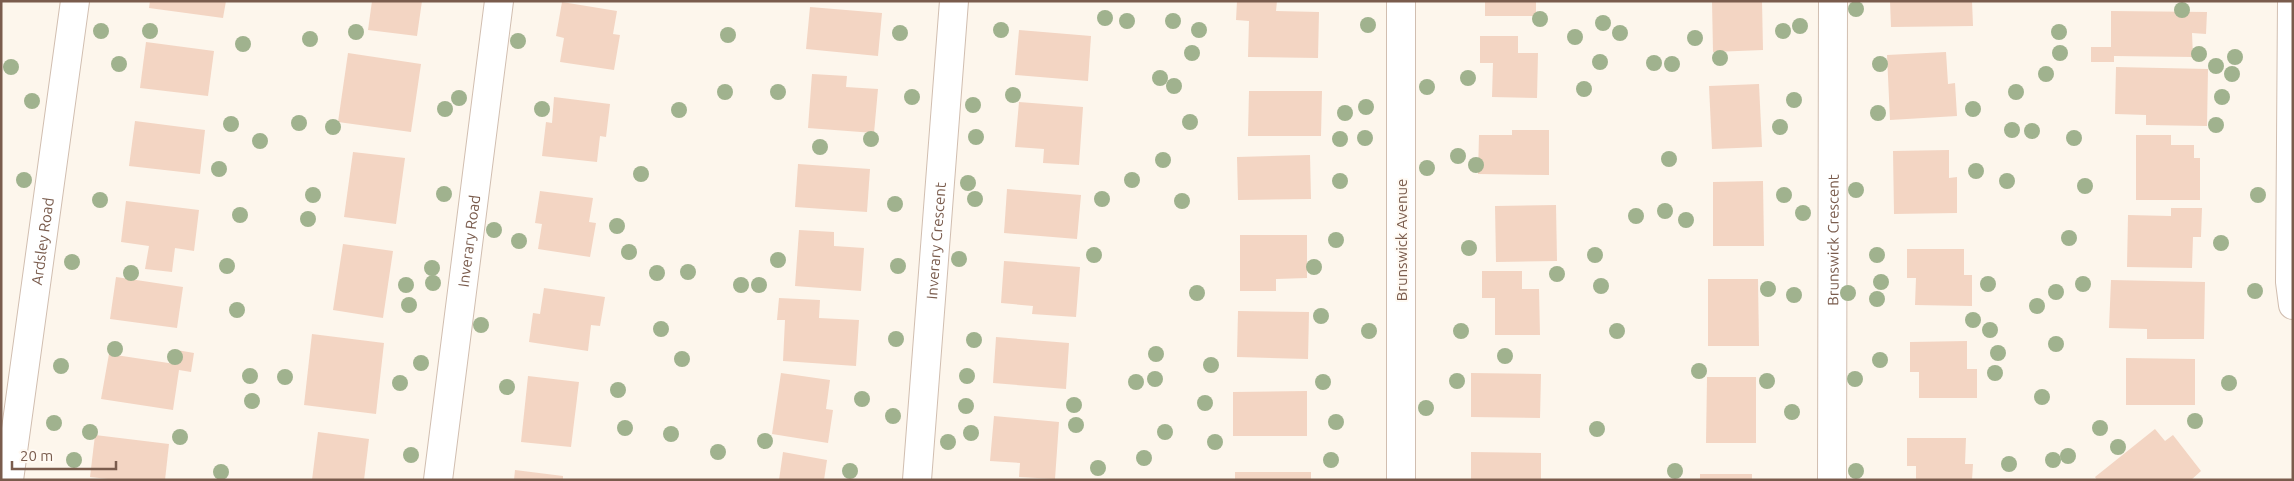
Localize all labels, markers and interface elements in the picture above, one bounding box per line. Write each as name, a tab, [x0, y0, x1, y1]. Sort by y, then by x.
street label: Brunswick Crescent	[1824, 174, 1841, 306]
street label: Brunswick Avenue	[1393, 179, 1410, 301]
street label: Inverary Crescent	[922, 181, 948, 300]
street label: Inverary Road	[454, 194, 483, 288]
street label: Ardsley Road	[27, 196, 56, 286]
scale bar	[12, 438, 116, 470]
text: 20 m	[20, 447, 53, 464]

